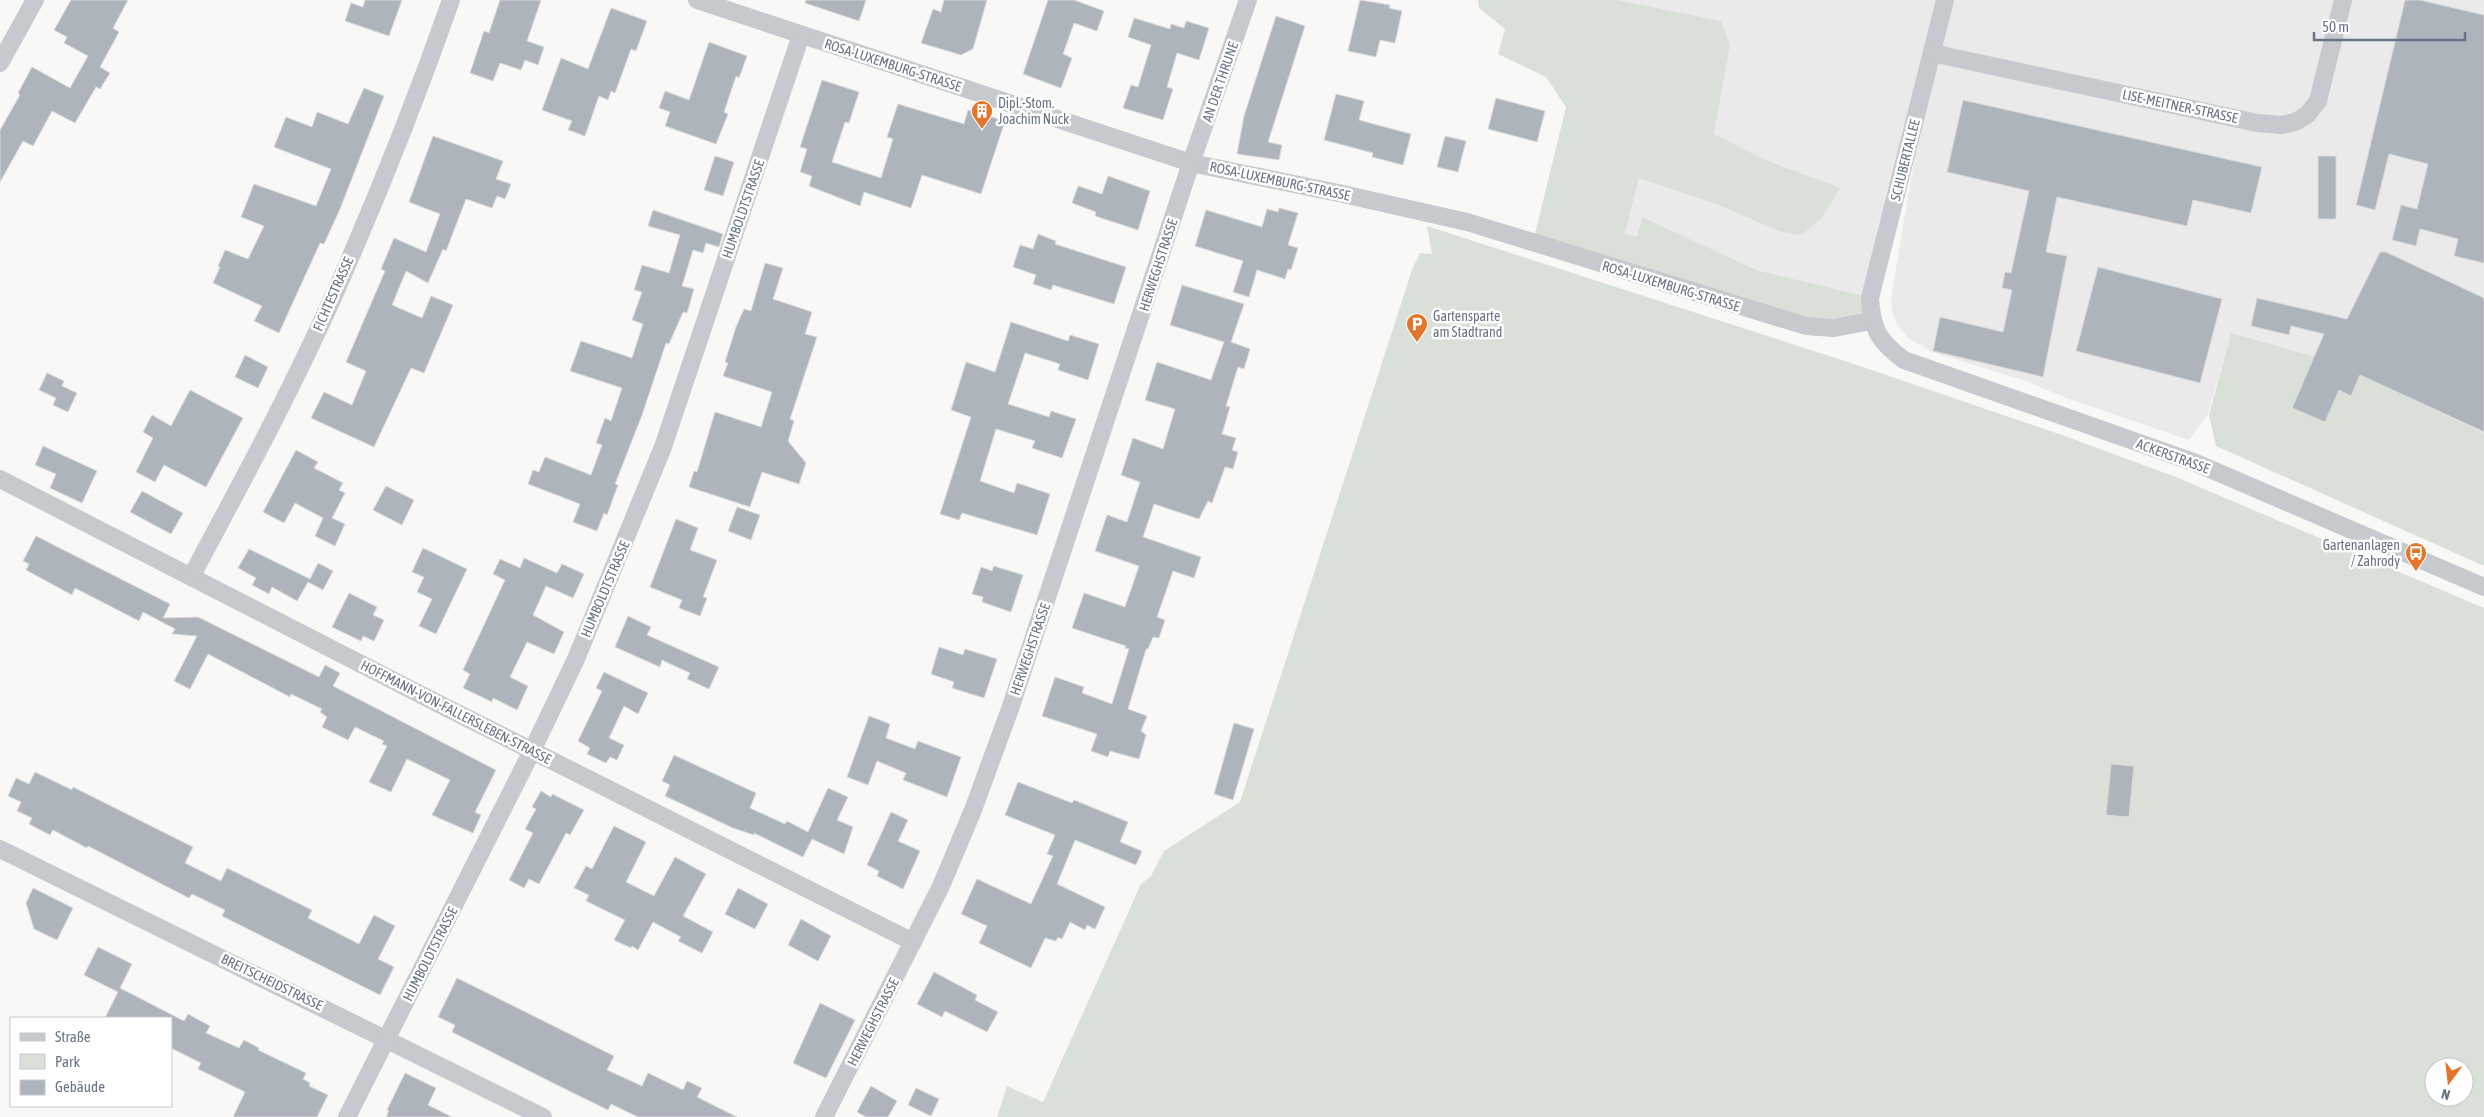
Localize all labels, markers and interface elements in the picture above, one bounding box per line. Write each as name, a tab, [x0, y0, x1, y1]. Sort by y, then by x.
scale bar	[2314, 10, 2465, 42]
text: 50 m	[2322, 18, 2349, 35]
street label: ROSA-LUXEMBURG-STRASSE	[823, 35, 963, 95]
street label: AN DER THRUNE	[1199, 40, 1241, 124]
street label: LISE-MEITNER-STRASSE	[2121, 86, 2239, 126]
place label: Dipl.-Stom. Joachim Nuck	[998, 95, 1069, 127]
building icon: Dipl.-Stom. Joachim Nuck	[970, 99, 994, 130]
street label: SCHUBERTALLEE	[1887, 118, 1923, 202]
street label: HUMBOLDTSTRASSE	[719, 158, 767, 260]
street label: ROSA-LUXEMBURG-STRASSE	[1208, 158, 1352, 204]
street label: HERWEGHSTRASSE	[1136, 217, 1180, 313]
street label: FICHTESTRASSE	[310, 254, 356, 334]
street label: ROSA-LUXEMBURG-STRASSE	[1600, 257, 1742, 315]
place label: Gartensparte am Stadtrand	[1433, 308, 1502, 340]
parking icon: Gartensparte am Stadtrand	[1405, 312, 1429, 343]
street label: ACKERSTRASSE	[2134, 435, 2212, 477]
place label: Gartenanlagen / Zahrody	[2323, 537, 2400, 569]
street label: HUMBOLDTSTRASSE	[577, 538, 633, 640]
bus stop icon: Gartenanlagen / Zahrody	[2404, 541, 2428, 572]
street label: HERWEGHSTRASSE	[1007, 601, 1053, 697]
street label: HOFFMANN-VON-FALLERSLEBEN-STRASSE	[358, 657, 554, 767]
street label: HUMBOLDTSTRASSE	[399, 904, 461, 1004]
street label: BREITSCHEIDSTRASSE	[219, 951, 325, 1013]
street label: HERWEGHSTRASSE	[844, 975, 902, 1069]
legend	[10, 1017, 172, 1107]
text: Straße	[55, 1028, 91, 1045]
text: Park	[55, 1053, 80, 1070]
north arrow	[2424, 1057, 2474, 1107]
text: Gebäude	[55, 1078, 105, 1095]
text: N	[2440, 1086, 2452, 1103]

